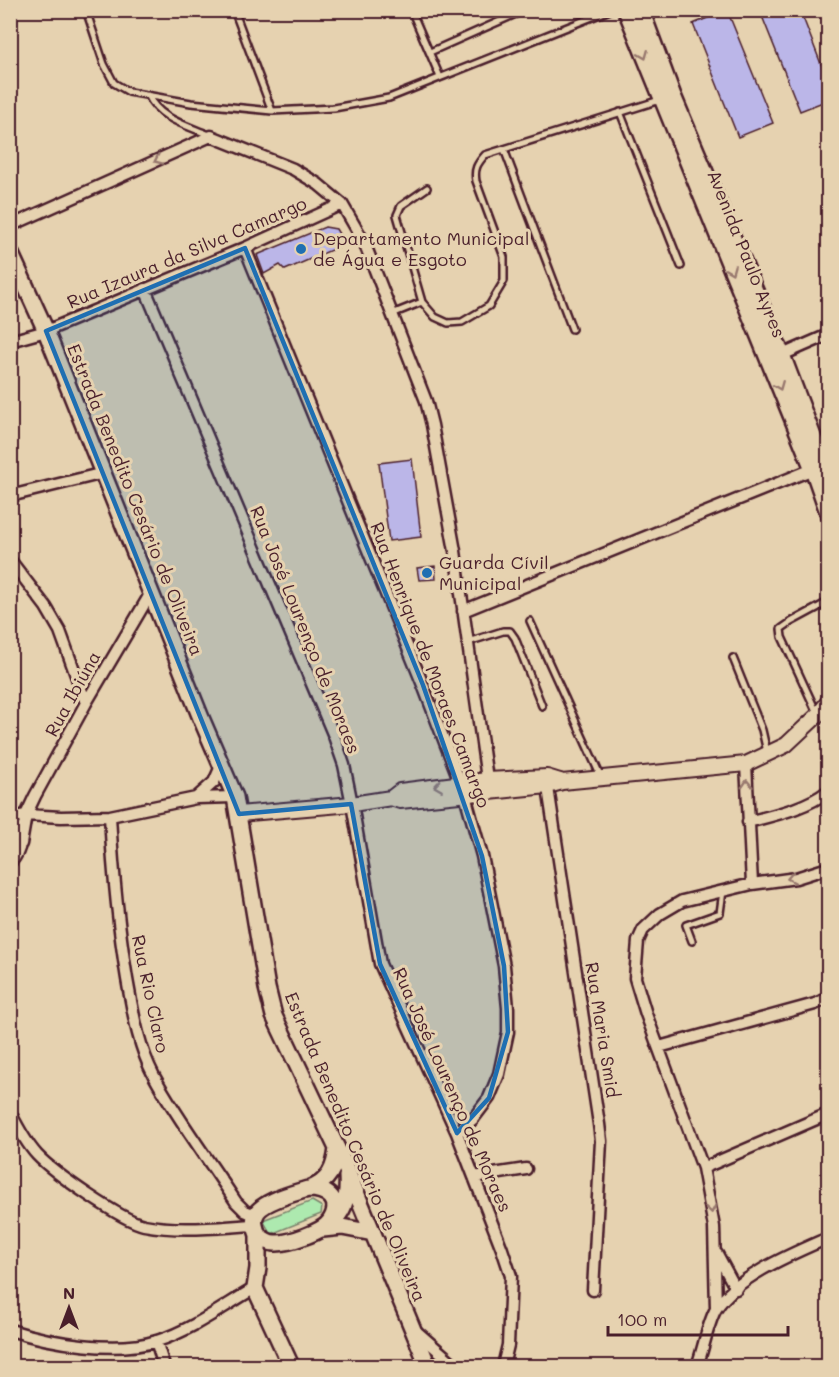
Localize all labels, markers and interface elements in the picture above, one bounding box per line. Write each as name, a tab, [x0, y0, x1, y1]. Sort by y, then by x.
one-way arrow	[637, 48, 649, 59]
one-way arrow	[153, 152, 164, 164]
street label: Avenida Paulo Ayres	[702, 166, 792, 341]
street label: Rua Izaura da Silva Camargo	[63, 190, 310, 314]
place label: Departamento Municipal de Água e Esgoto	[313, 226, 529, 271]
marker: Departamento Municipal de Água e Esgoto	[294, 242, 308, 256]
one-way arrow	[724, 264, 737, 275]
street label: Estrada Benedito Cesário de Oliveira	[62, 340, 210, 659]
one-way arrow	[772, 380, 784, 391]
street label: Rua José Lourenço de Moraes	[245, 502, 367, 757]
street label: Rua Henrique de Moraes Camargo	[365, 518, 497, 811]
place label: Guarda Cívil Municipal	[439, 550, 549, 595]
marker: Guarda Cívil Municipal	[420, 566, 434, 580]
street label: Rua Ibiúna	[39, 646, 105, 741]
one-way arrow	[433, 779, 442, 791]
one-way arrow	[740, 780, 753, 789]
one-way arrow	[786, 871, 796, 884]
street label: Rua Rio Claro	[127, 933, 175, 1055]
street label: Rua Maria Smid	[580, 960, 626, 1099]
street label: Rua José Lourenço de Moraes	[388, 964, 518, 1216]
street label: Estrada Benedito Cesário de Oliveira	[280, 988, 432, 1305]
one-way arrow	[704, 1204, 717, 1214]
north arrow	[39, 1278, 99, 1338]
text: N	[63, 1282, 75, 1303]
scale bar	[608, 1299, 788, 1337]
text: 100 m	[617, 1307, 667, 1331]

